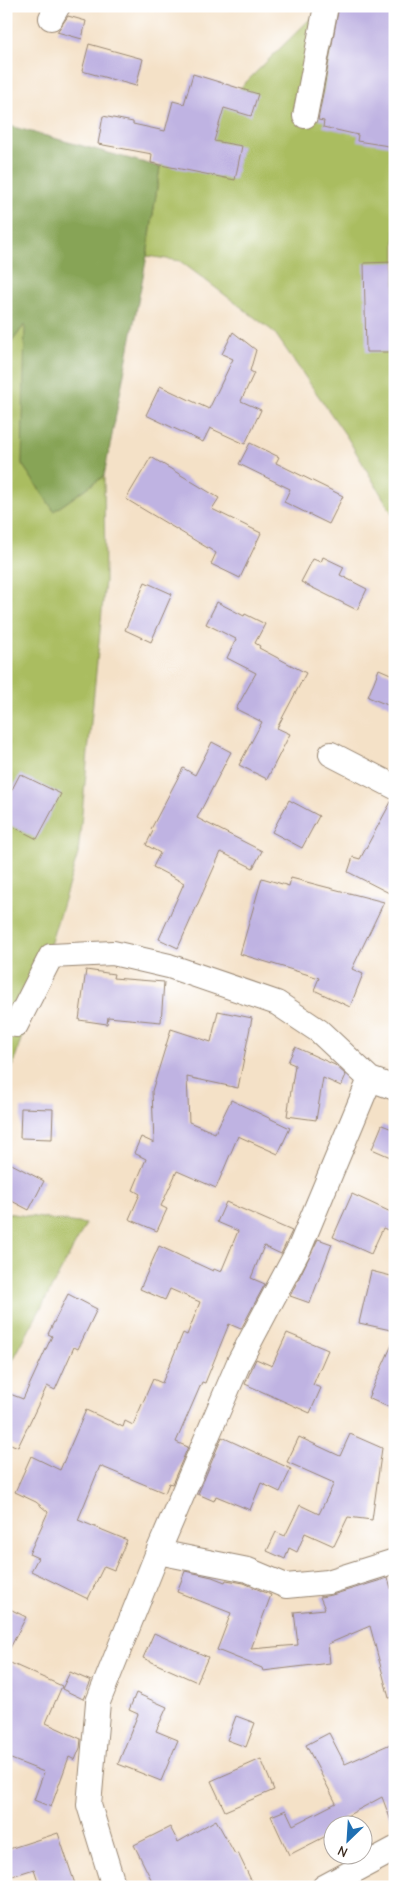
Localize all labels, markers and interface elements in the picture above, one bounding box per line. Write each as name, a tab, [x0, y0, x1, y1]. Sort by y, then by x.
north arrow	[324, 1816, 374, 1866]
text: N	[335, 1842, 350, 1861]

